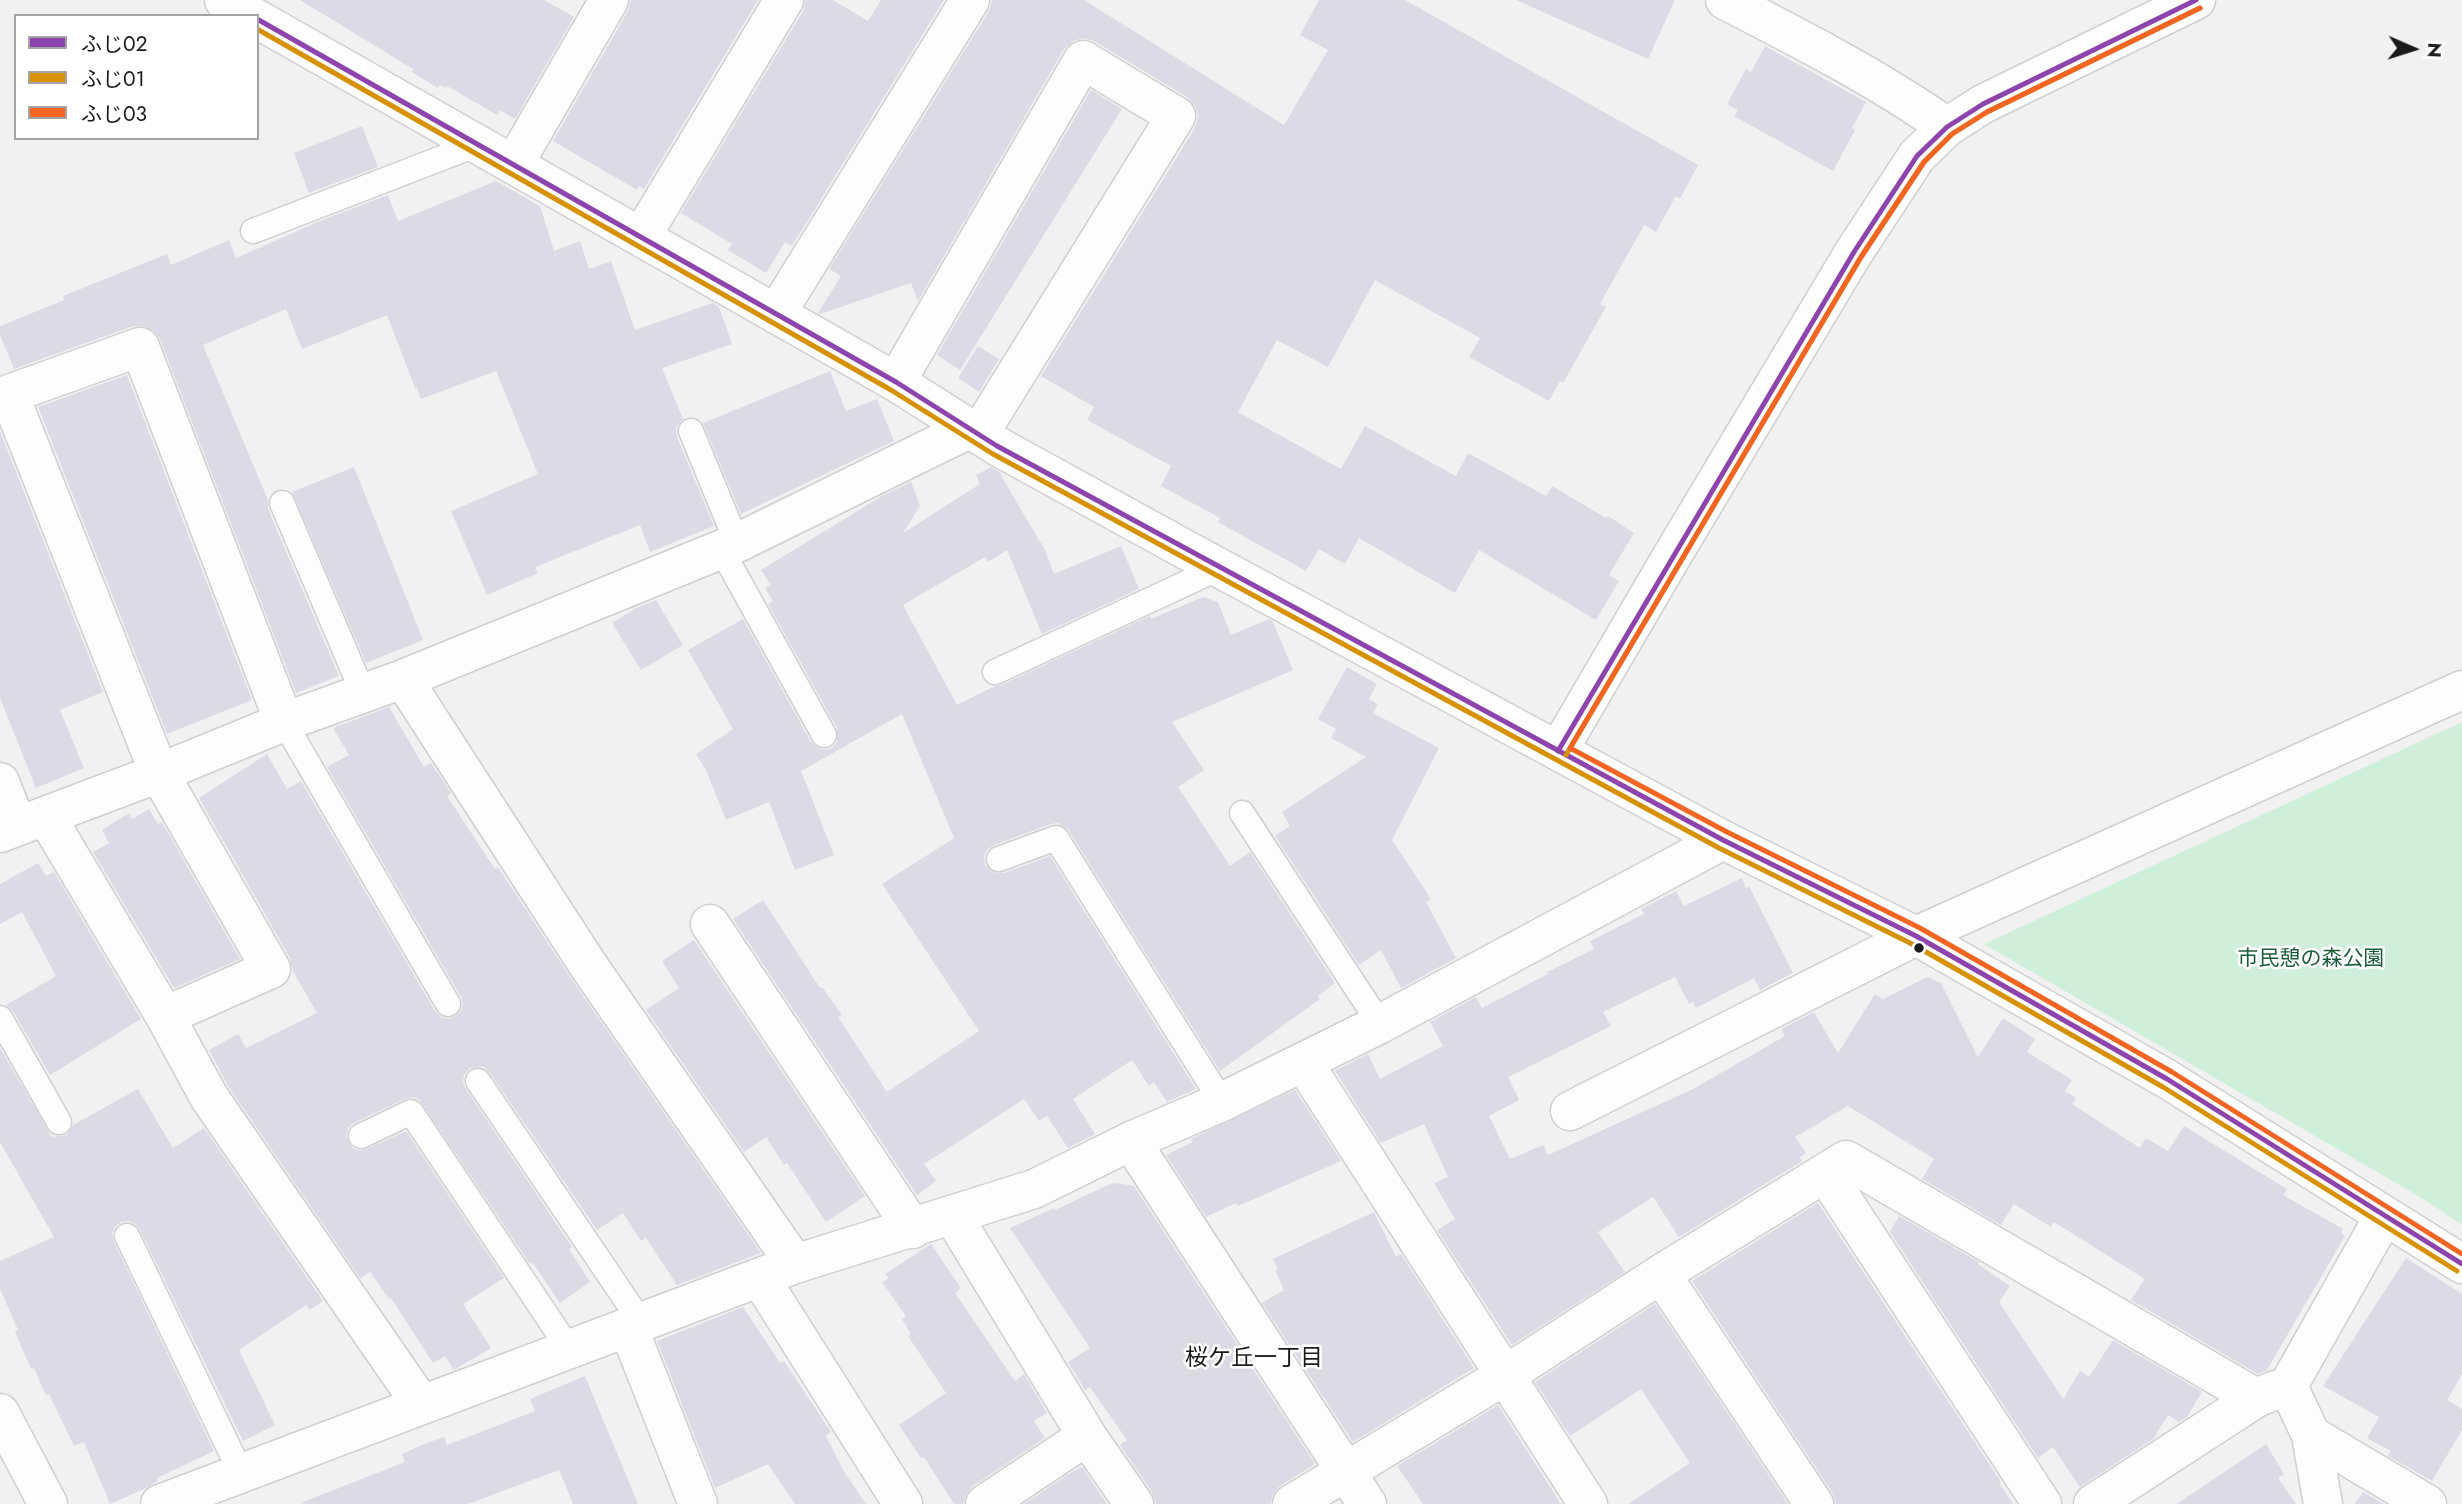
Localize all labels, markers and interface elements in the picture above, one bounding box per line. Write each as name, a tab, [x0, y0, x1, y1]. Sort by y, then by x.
legend	[14, 14, 259, 140]
north arrow	[2378, 14, 2448, 84]
text: ふじ02	[81, 29, 148, 59]
text: N	[2421, 42, 2448, 58]
text: ふじ01	[81, 64, 145, 94]
text: ふじ03	[81, 99, 147, 129]
unlabelled marker	[1912, 941, 1926, 955]
park label: 市民憩の森公園	[2238, 947, 2384, 973]
district label: 桜ケ丘一丁目	[1185, 1345, 1323, 1373]

